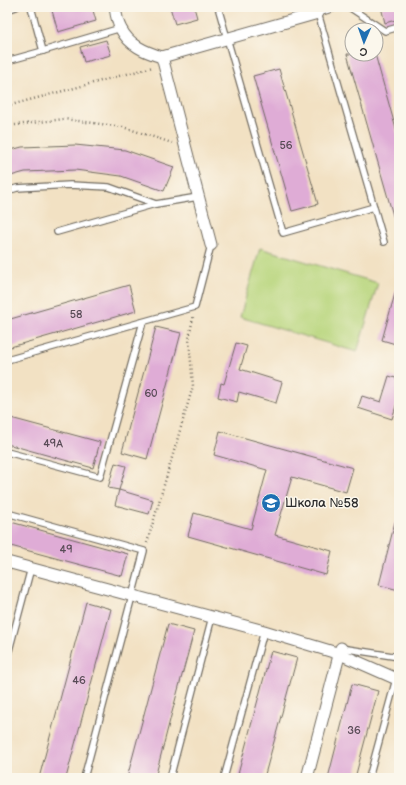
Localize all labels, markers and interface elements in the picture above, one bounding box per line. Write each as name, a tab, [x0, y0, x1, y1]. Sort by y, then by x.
north arrow	[344, 22, 384, 62]
text: С	[359, 45, 368, 58]
house number: 56	[279, 139, 293, 152]
house number: 58	[70, 308, 82, 321]
house number: 60	[144, 387, 158, 400]
house number: 49А	[43, 437, 63, 450]
school or university icon: Школа №58	[260, 492, 282, 514]
place label: Школа №58	[285, 495, 359, 511]
house number: 49	[59, 543, 73, 556]
house number: 46	[72, 674, 86, 687]
house number: 36	[347, 724, 361, 737]

